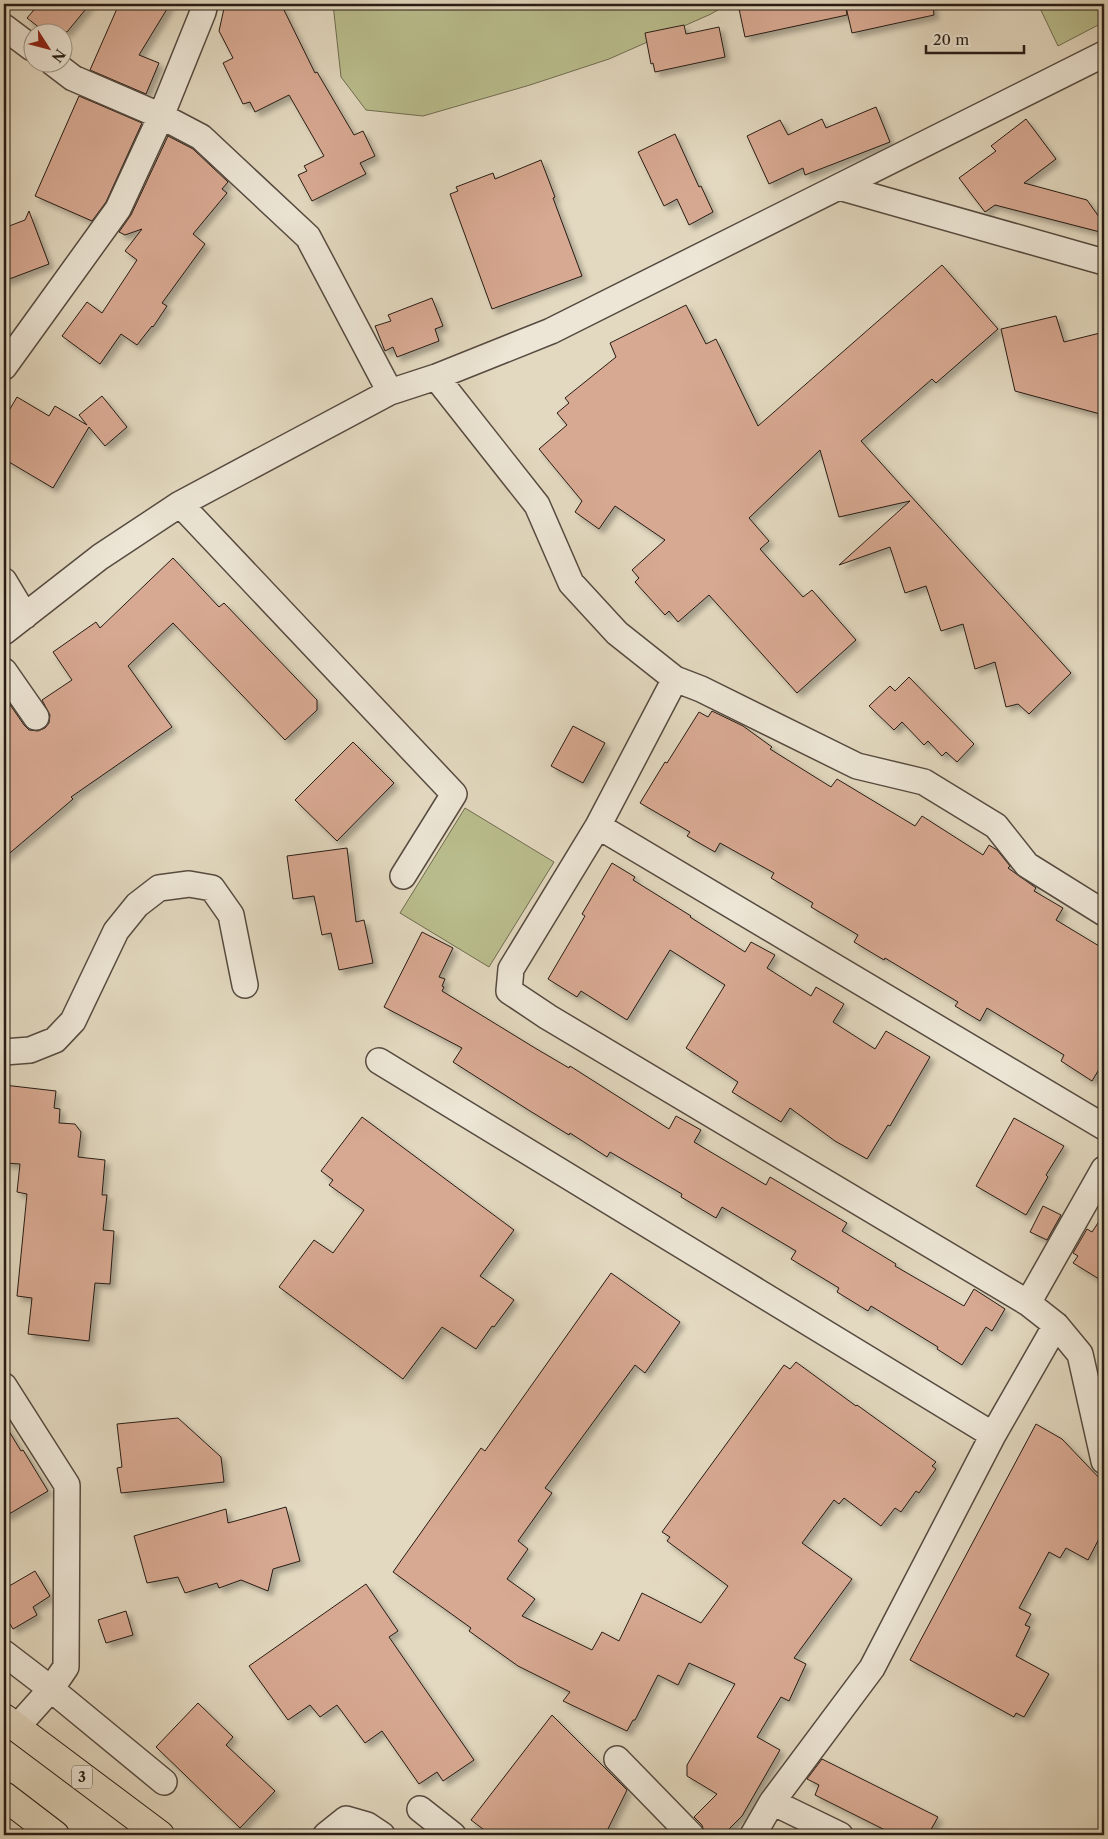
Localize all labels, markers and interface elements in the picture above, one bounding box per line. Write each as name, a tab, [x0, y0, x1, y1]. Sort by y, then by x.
north arrow	[22, 22, 72, 72]
scale bar	[926, 22, 1023, 54]
text: 20 m	[933, 30, 969, 49]
text: N	[48, 45, 69, 66]
road number: 3	[72, 1765, 92, 1788]

